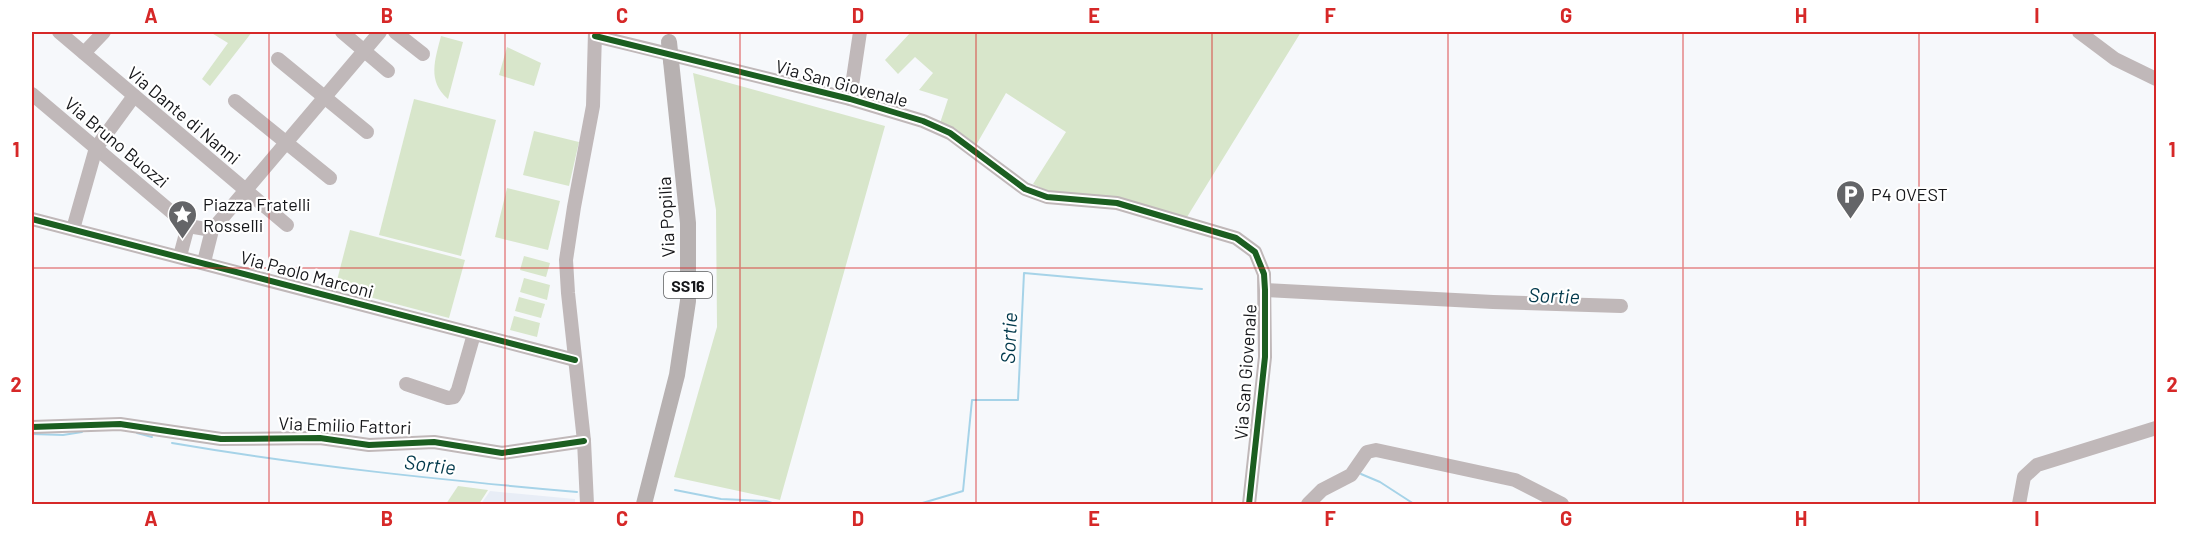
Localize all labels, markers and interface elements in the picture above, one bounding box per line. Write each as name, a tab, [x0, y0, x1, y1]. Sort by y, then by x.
text: A	[144, 3, 158, 27]
text: B	[381, 3, 393, 27]
text: C	[616, 3, 628, 27]
text: D	[852, 3, 864, 27]
text: E	[1088, 3, 1100, 27]
text: F	[1324, 3, 1336, 27]
text: G	[1560, 3, 1572, 27]
text: H	[1795, 3, 1807, 27]
text: I	[2034, 3, 2040, 27]
street label: Via San Giovenale	[773, 55, 911, 111]
street label: Via Dante di Nanni	[123, 61, 245, 169]
street label: Via Bruno Buozzi	[60, 92, 174, 192]
text: 1	[12, 137, 20, 161]
text: 1	[2168, 137, 2176, 161]
street label: Via Popilia	[653, 176, 679, 258]
parking icon: P4 OVEST	[1834, 178, 1866, 220]
place label: P4 OVEST	[1871, 183, 1948, 205]
place label: Piazza Fratelli Rosselli	[203, 193, 311, 236]
place icon: Piazza Fratelli Rosselli	[166, 198, 198, 240]
street label: Via Paolo Marconi	[238, 246, 376, 302]
road number: SS16	[664, 272, 712, 298]
water label: Sortie	[1528, 282, 1580, 308]
street label: Via San Giovenale	[1229, 303, 1261, 441]
water label: Sortie	[995, 312, 1021, 364]
text: 2	[10, 372, 22, 396]
text: 2	[2166, 372, 2178, 396]
street label: Via Emilio Fattori	[278, 412, 412, 438]
water label: Sortie	[403, 449, 457, 479]
text: A	[144, 506, 158, 530]
text: B	[381, 506, 393, 530]
text: C	[616, 506, 628, 530]
text: D	[852, 506, 864, 530]
text: E	[1088, 506, 1100, 530]
text: F	[1324, 506, 1336, 530]
text: G	[1560, 506, 1572, 530]
text: H	[1795, 506, 1807, 530]
text: I	[2034, 506, 2040, 530]

